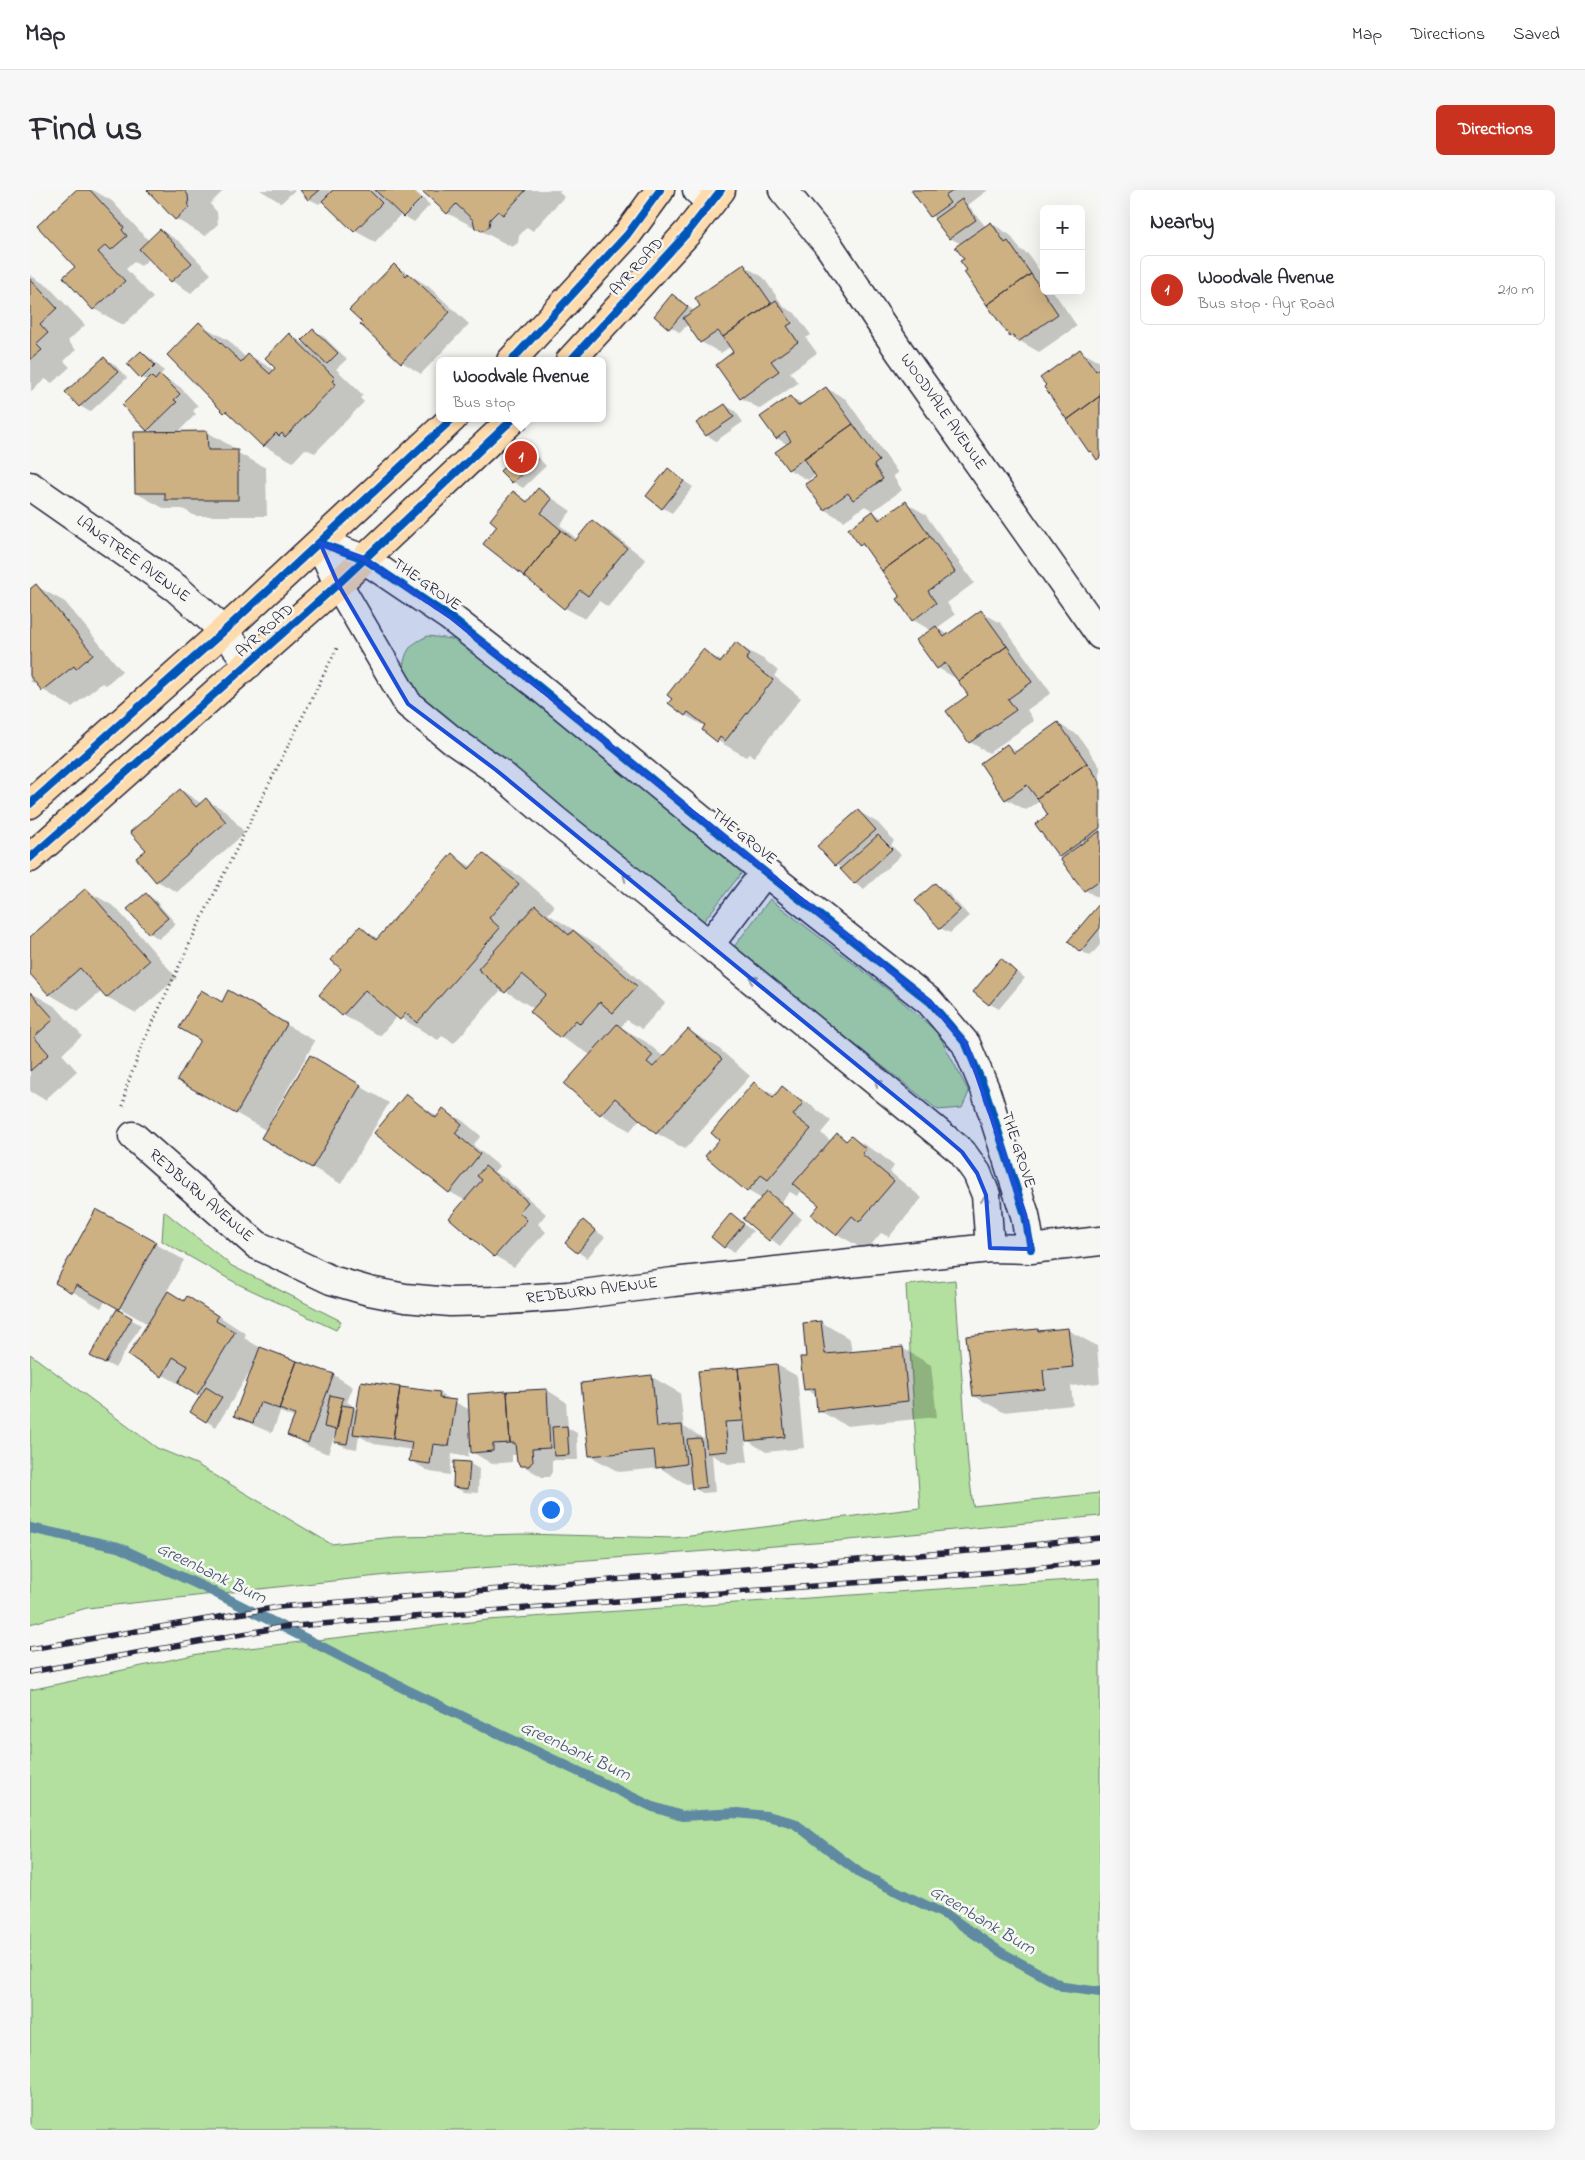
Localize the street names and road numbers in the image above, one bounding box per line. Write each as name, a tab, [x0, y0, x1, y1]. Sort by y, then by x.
street label: AYR ROAD	[604, 233, 670, 301]
street label: WOODVALE AVENUE	[894, 349, 992, 475]
street label: LANGTREE AVENUE	[71, 509, 195, 609]
street label: THE GROVE	[388, 553, 466, 617]
street label: AYR ROAD	[231, 598, 299, 664]
street label: THE GROVE	[706, 803, 782, 871]
street label: THE GROVE	[994, 1109, 1042, 1191]
street label: REDBURN AVENUE	[143, 1143, 259, 1249]
street label: REDBURN AVENUE	[525, 1271, 659, 1311]

